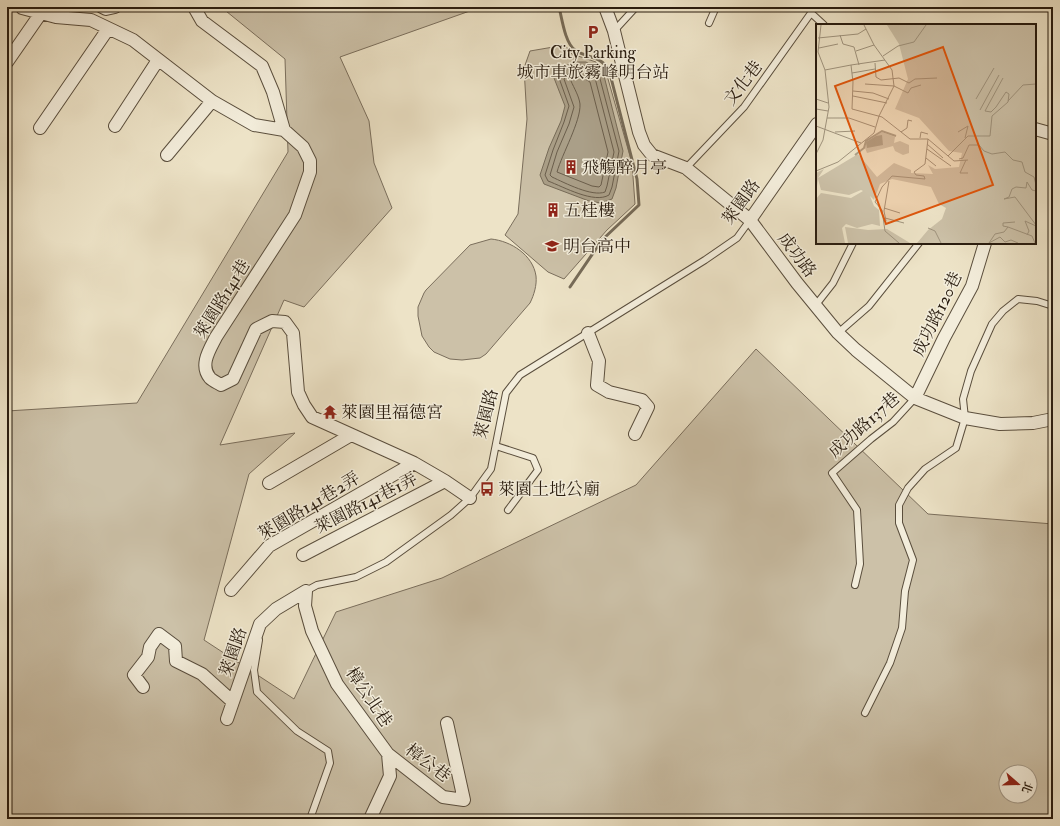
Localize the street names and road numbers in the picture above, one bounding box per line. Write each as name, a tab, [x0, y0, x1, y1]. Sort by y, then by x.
street label: 文化巷	[719, 56, 767, 110]
street label: 萊園路	[718, 175, 764, 229]
street label: 成功路	[773, 228, 821, 282]
street label: 萊園路141巷	[189, 256, 255, 342]
street label: 成功路120巷	[908, 268, 966, 360]
street label: 萊園路	[470, 387, 502, 441]
street label: 成功路137巷	[824, 388, 904, 462]
street label: 萊園路141巷2弄	[254, 467, 364, 545]
street label: 萊園路141巷1弄	[311, 468, 421, 538]
street label: 萊園路	[215, 624, 251, 680]
street label: 樟公北巷	[341, 663, 397, 731]
street label: 樟公巷	[401, 739, 455, 787]

